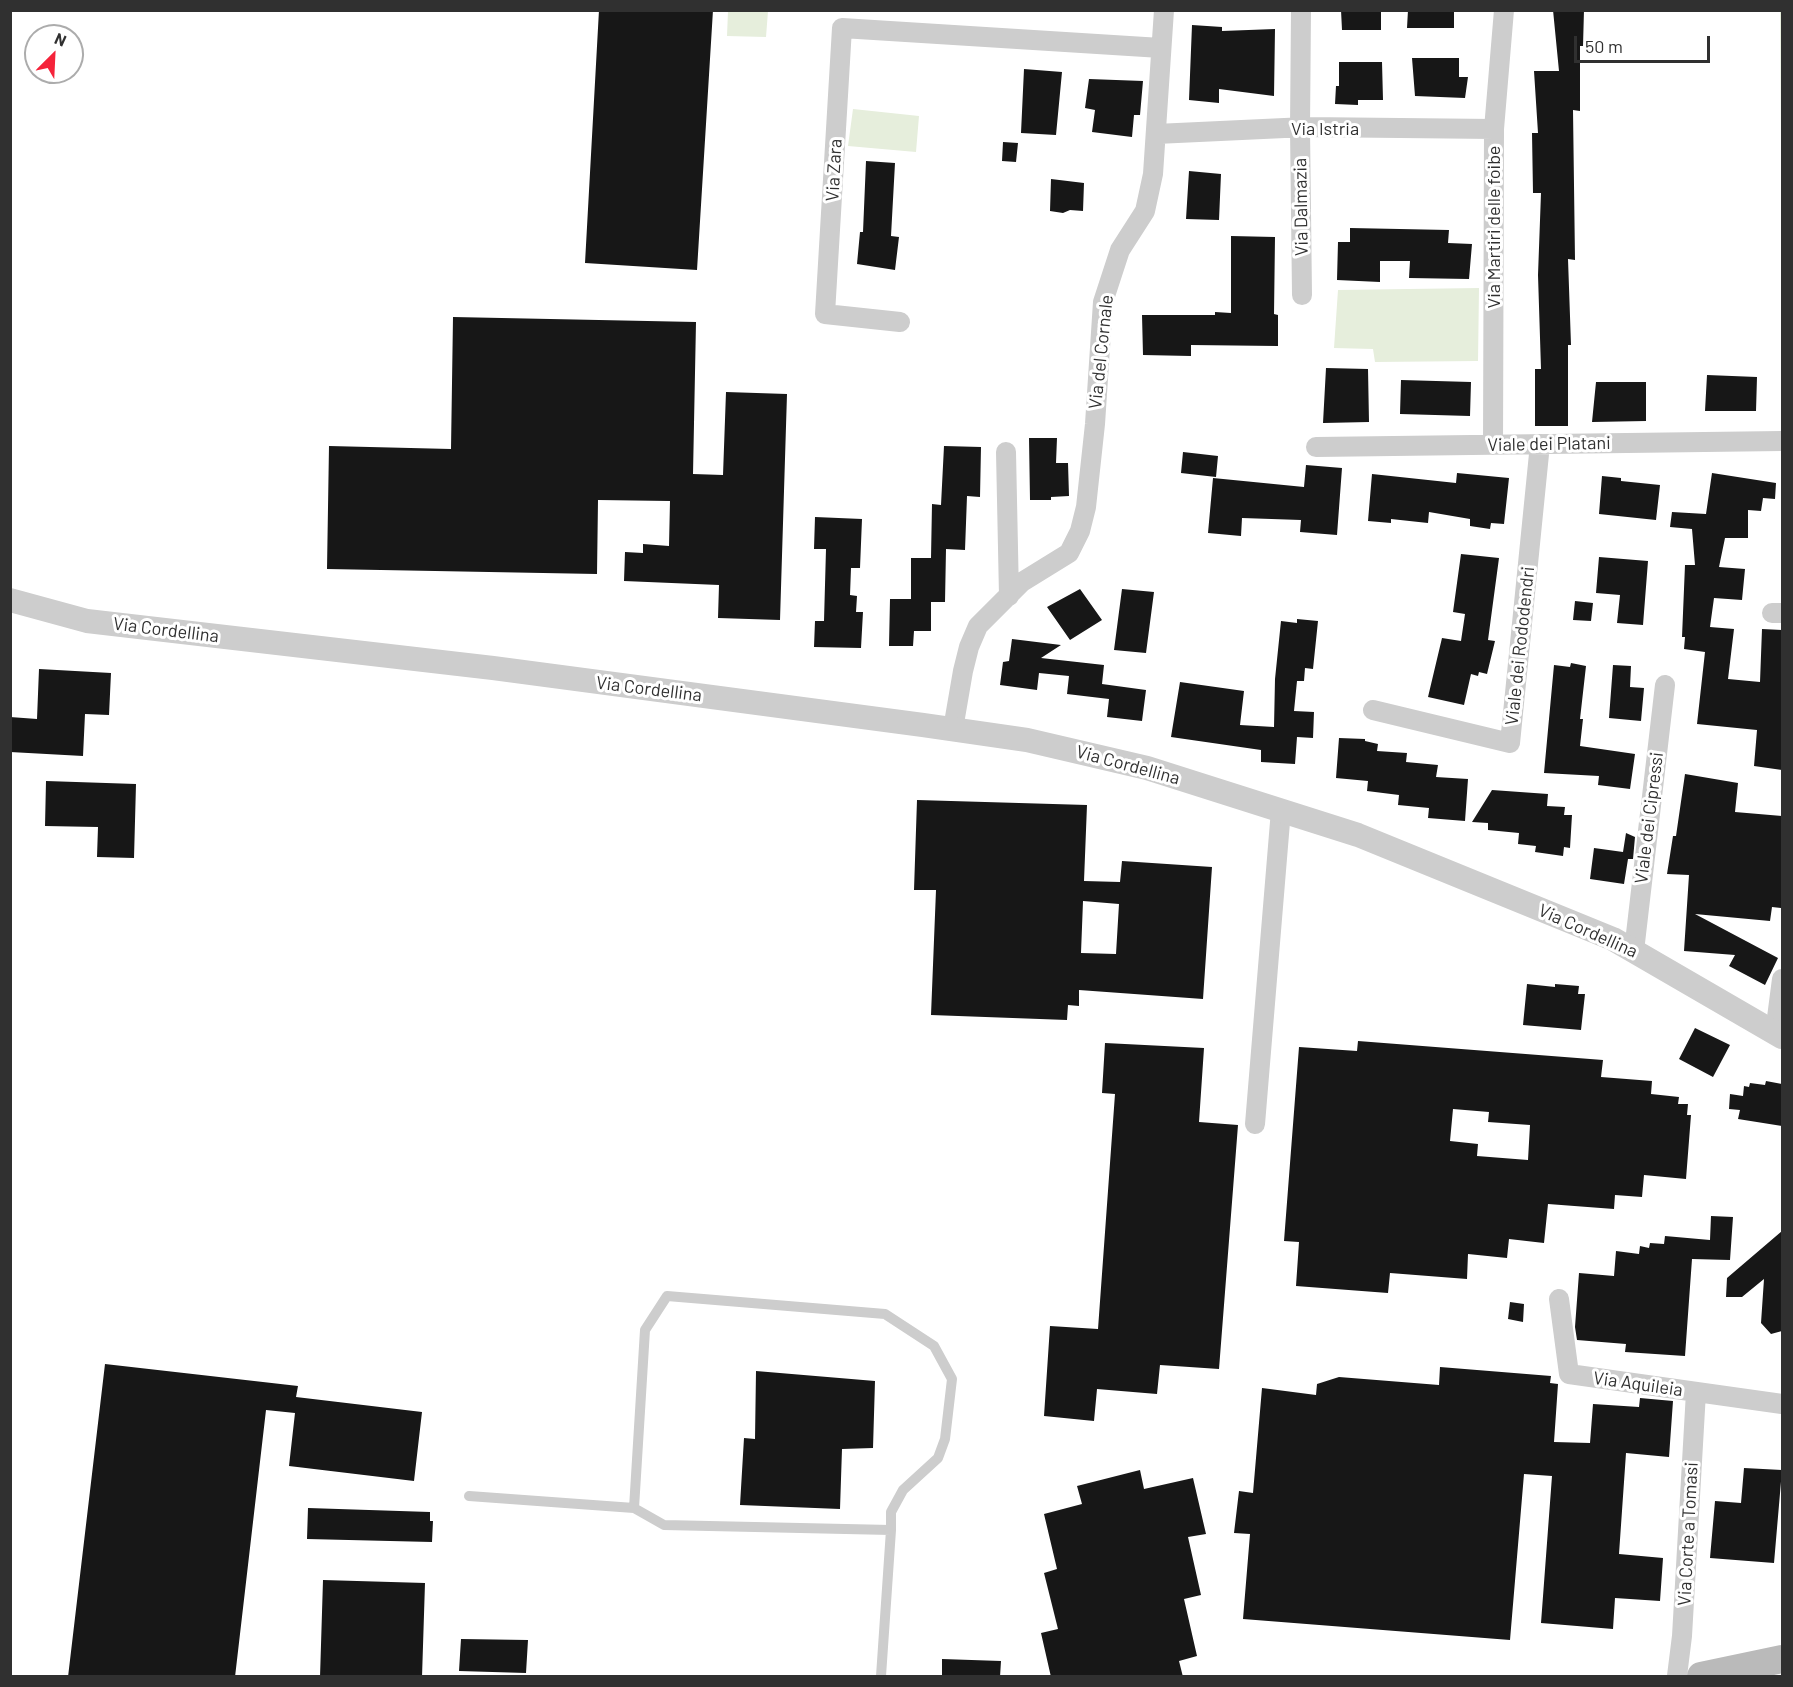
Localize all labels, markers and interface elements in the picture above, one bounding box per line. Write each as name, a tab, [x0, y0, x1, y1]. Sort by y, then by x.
north arrow	[24, 24, 84, 84]
scale bar	[1577, 24, 1714, 62]
text: N	[52, 28, 69, 50]
text: 50 m	[1585, 35, 1623, 57]
street label: Via Istria	[1291, 118, 1359, 140]
street label: Via Zara	[822, 138, 846, 202]
street label: Via Martiri delle foibe	[1483, 146, 1505, 308]
street label: Via Dalmazia	[1289, 158, 1313, 256]
street label: Via del Cornale	[1084, 294, 1118, 410]
street label: Viale dei Platani	[1487, 432, 1611, 456]
street label: Viale dei Rododendri	[1501, 565, 1539, 727]
street label: Via Cordellina	[112, 613, 220, 647]
street label: Via Cordellina	[595, 672, 703, 706]
street label: Via Cordellina	[1074, 741, 1182, 789]
street label: Viale dei Cipressi	[1630, 751, 1668, 885]
street label: Via Cordellina	[1535, 900, 1641, 962]
street label: Via Aquileia	[1592, 1367, 1684, 1401]
street label: Via Corte a Tomasi	[1673, 1462, 1703, 1606]

